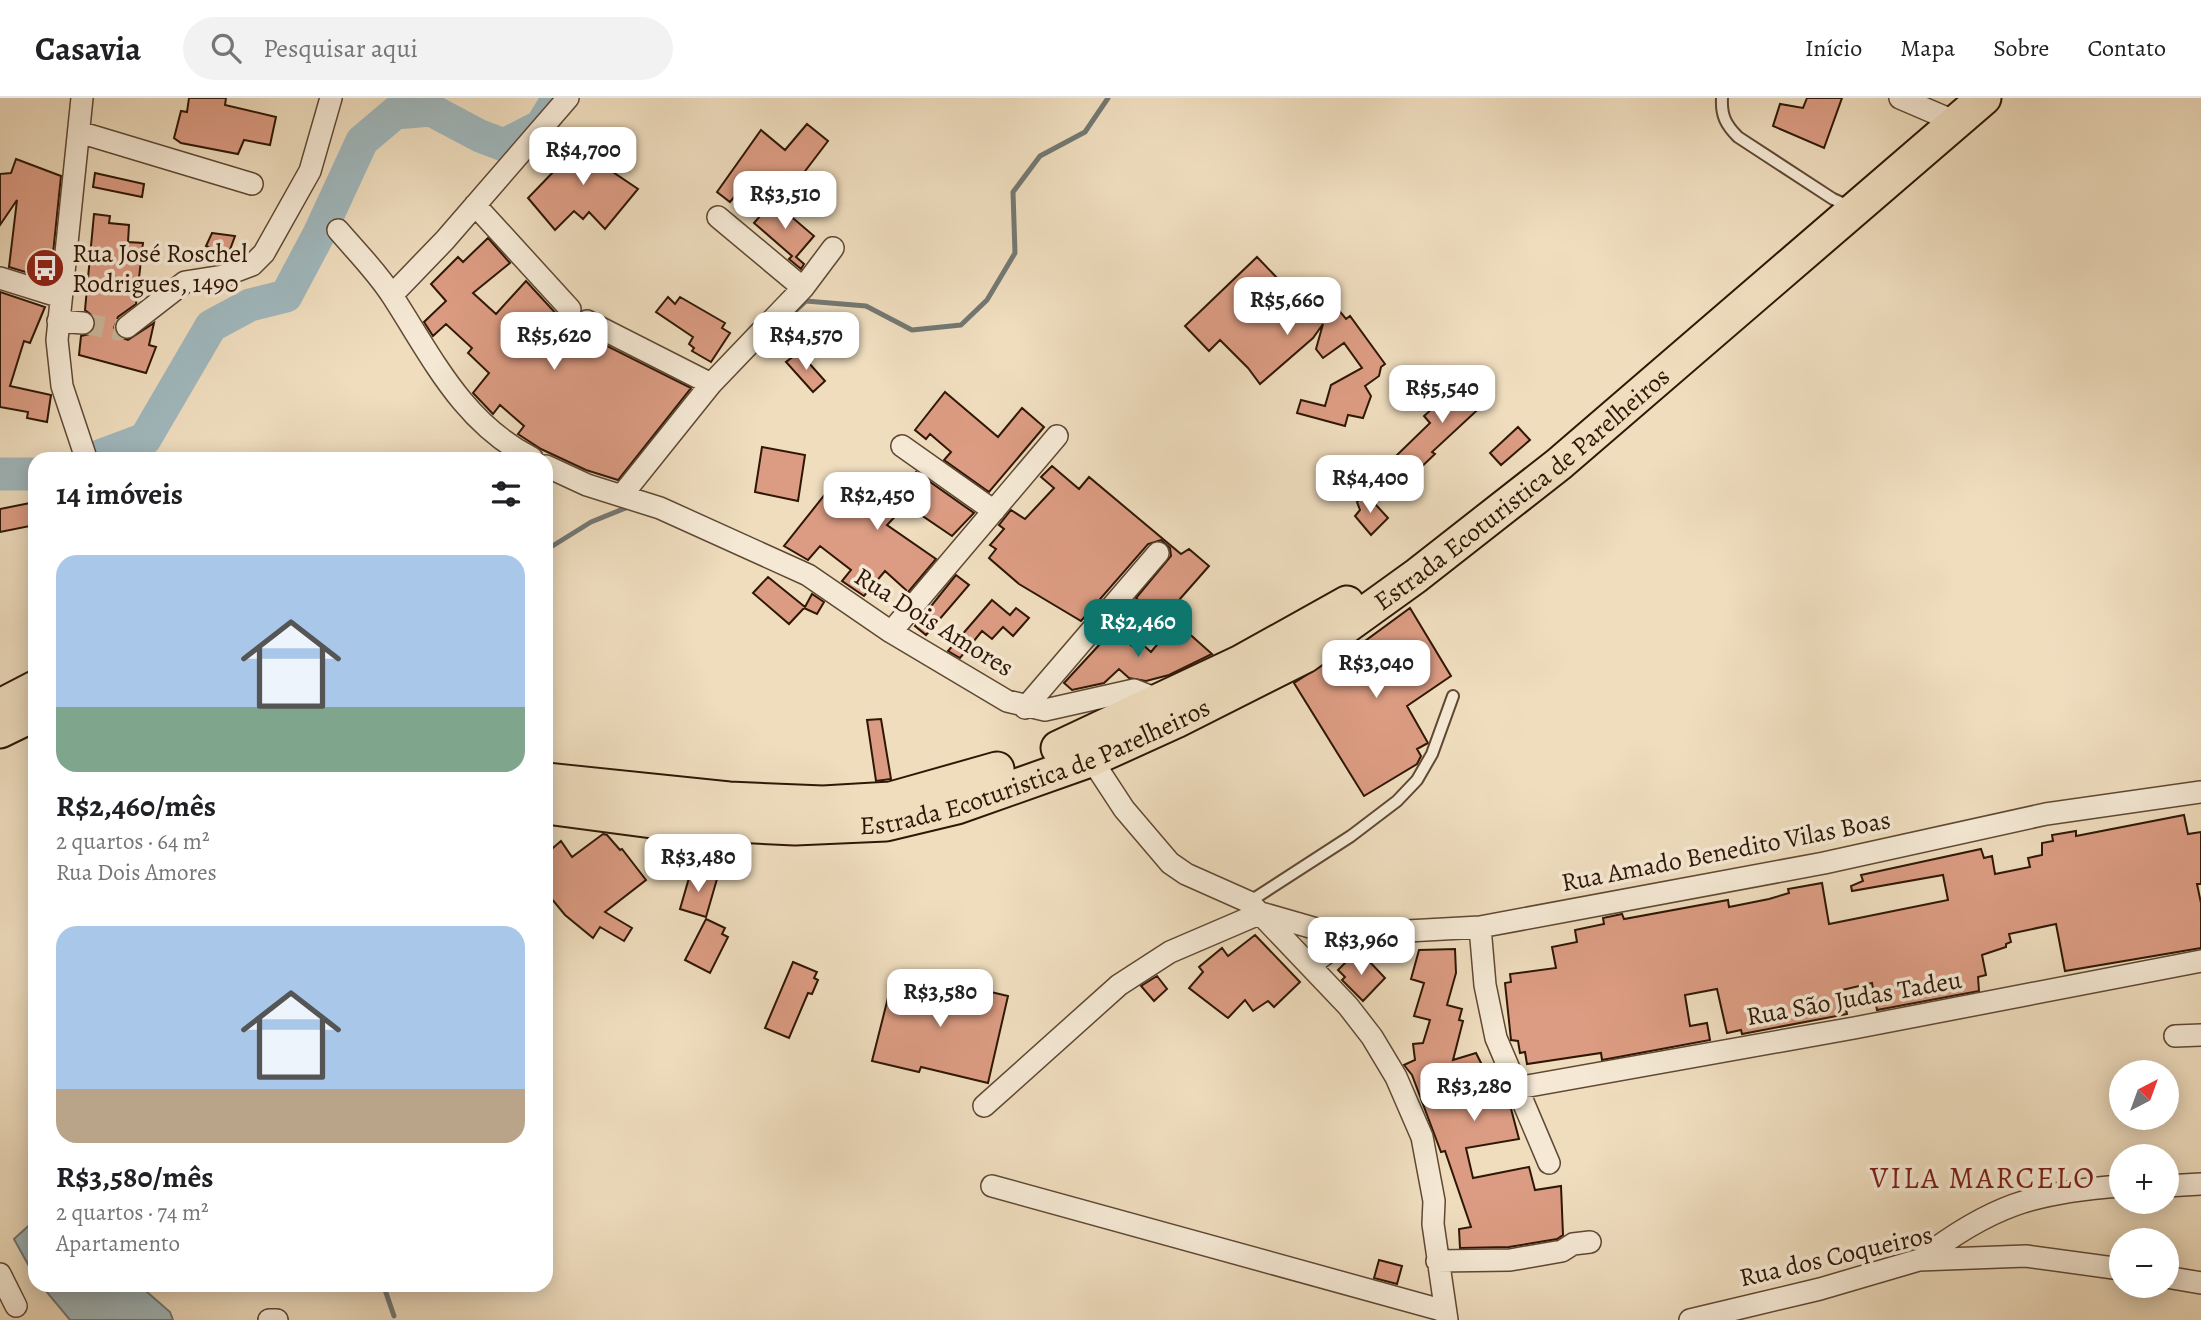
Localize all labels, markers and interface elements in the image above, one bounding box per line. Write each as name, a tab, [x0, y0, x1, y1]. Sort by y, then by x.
search box	[183, 17, 673, 80]
text: Casavia	[35, 26, 141, 71]
icon: search	[207, 29, 245, 67]
text: Pesquisar aqui	[263, 31, 418, 66]
text: Início	[1805, 32, 1862, 64]
text: Mapa	[1900, 32, 1955, 64]
text: Sobre	[1993, 32, 2049, 64]
text: Contato	[2087, 32, 2166, 64]
pin: R$4,700	[518, 127, 648, 187]
text: R$4,700	[545, 134, 621, 165]
pin: R$3,510	[720, 172, 850, 231]
text: R$3,510	[749, 178, 821, 209]
place label: Rua José Roschel Rodrigues, 1490	[72, 236, 248, 301]
bus stop icon: Rua José Roschel Rodrigues, 1490	[24, 247, 66, 289]
pin: R$5,660	[1222, 278, 1352, 337]
text: R$5,660	[1250, 284, 1324, 315]
pin: R$5,620	[489, 313, 619, 372]
pin: R$4,570	[741, 313, 871, 372]
text: R$5,620	[517, 319, 591, 350]
text: R$4,570	[769, 319, 843, 350]
street label: Estrada Ecoturistica de Parelheiros	[1367, 359, 1677, 618]
pin: R$5,540	[1377, 366, 1507, 425]
text: R$5,540	[1405, 372, 1479, 403]
pin: R$4,400	[1305, 456, 1435, 515]
text: R$4,400	[1332, 462, 1408, 493]
pin: R$2,450	[812, 472, 942, 532]
text: 14 imóveis	[56, 474, 183, 514]
icon: filters	[487, 475, 525, 513]
text: R$2,450	[840, 479, 914, 510]
street label: Rua Dois Amores	[848, 559, 1020, 685]
pin: R$2,460	[1073, 600, 1203, 659]
icon: home	[228, 601, 354, 727]
text: R$2,460	[1100, 606, 1176, 637]
pin: R$3,040	[1311, 640, 1441, 700]
text: R$3,040	[1338, 647, 1414, 678]
street label: Estrada Ecoturistica de Parelheiros	[859, 689, 1216, 843]
text: R$2,460/mês	[56, 786, 216, 826]
street label: Rua Amado Benedito Vilas Boas	[1558, 802, 1894, 900]
text: 2 quartos · 64 m²	[56, 826, 210, 857]
pin: R$3,480	[633, 834, 763, 894]
text: R$3,480	[661, 841, 735, 872]
text: Rua Dois Amores	[56, 857, 217, 888]
pin: R$3,960	[1296, 918, 1426, 977]
text: R$3,960	[1324, 924, 1398, 955]
street label: Rua São Judas Tadeu	[1744, 962, 1965, 1034]
pin: R$3,580	[875, 970, 1005, 1029]
icon: home	[228, 972, 354, 1098]
text: R$3,580	[903, 976, 977, 1007]
north arrow	[2109, 1060, 2179, 1130]
map controls	[2109, 1060, 2179, 1298]
pin: R$3,280	[1409, 1063, 1539, 1123]
text: R$3,280	[1436, 1070, 1512, 1101]
button: +	[2109, 1144, 2179, 1214]
text: R$3,580/mês	[56, 1157, 214, 1197]
district label: VILA MARCELO	[1869, 1158, 2096, 1198]
text: 2 quartos · 74 m²	[56, 1197, 209, 1228]
street label: Rua dos Coqueiros	[1736, 1217, 1936, 1295]
text: Apartamento	[56, 1228, 180, 1259]
button: −	[2109, 1228, 2179, 1298]

